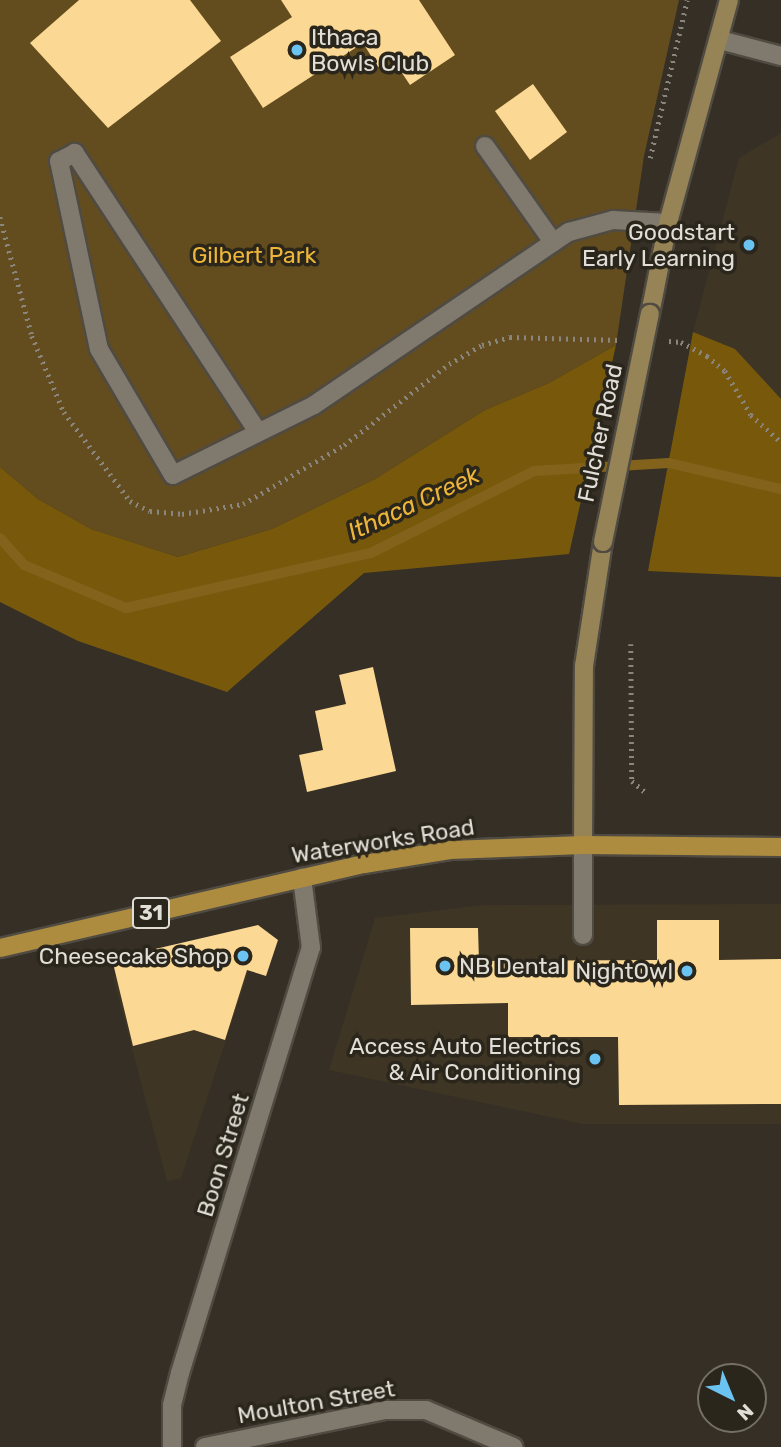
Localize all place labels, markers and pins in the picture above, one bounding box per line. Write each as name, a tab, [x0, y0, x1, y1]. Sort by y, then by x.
place label: Ithaca Bowls Club	[311, 23, 429, 77]
marker: Ithaca Bowls Club	[289, 42, 305, 58]
place label: Goodstart Early Learning	[582, 218, 735, 272]
marker: Goodstart Early Learning	[741, 237, 757, 253]
place label: Cheesecake Shop	[39, 942, 229, 970]
marker: Cheesecake Shop	[235, 948, 251, 964]
place label: NB Dental	[459, 952, 566, 980]
place label: NightOwl	[575, 957, 673, 985]
marker: NB Dental	[437, 958, 453, 974]
marker: NightOwl	[679, 963, 695, 979]
place label: Access Auto Electrics & Air Conditioning	[349, 1032, 581, 1086]
marker: Access Auto Electrics & Air Conditioning	[587, 1051, 603, 1067]

